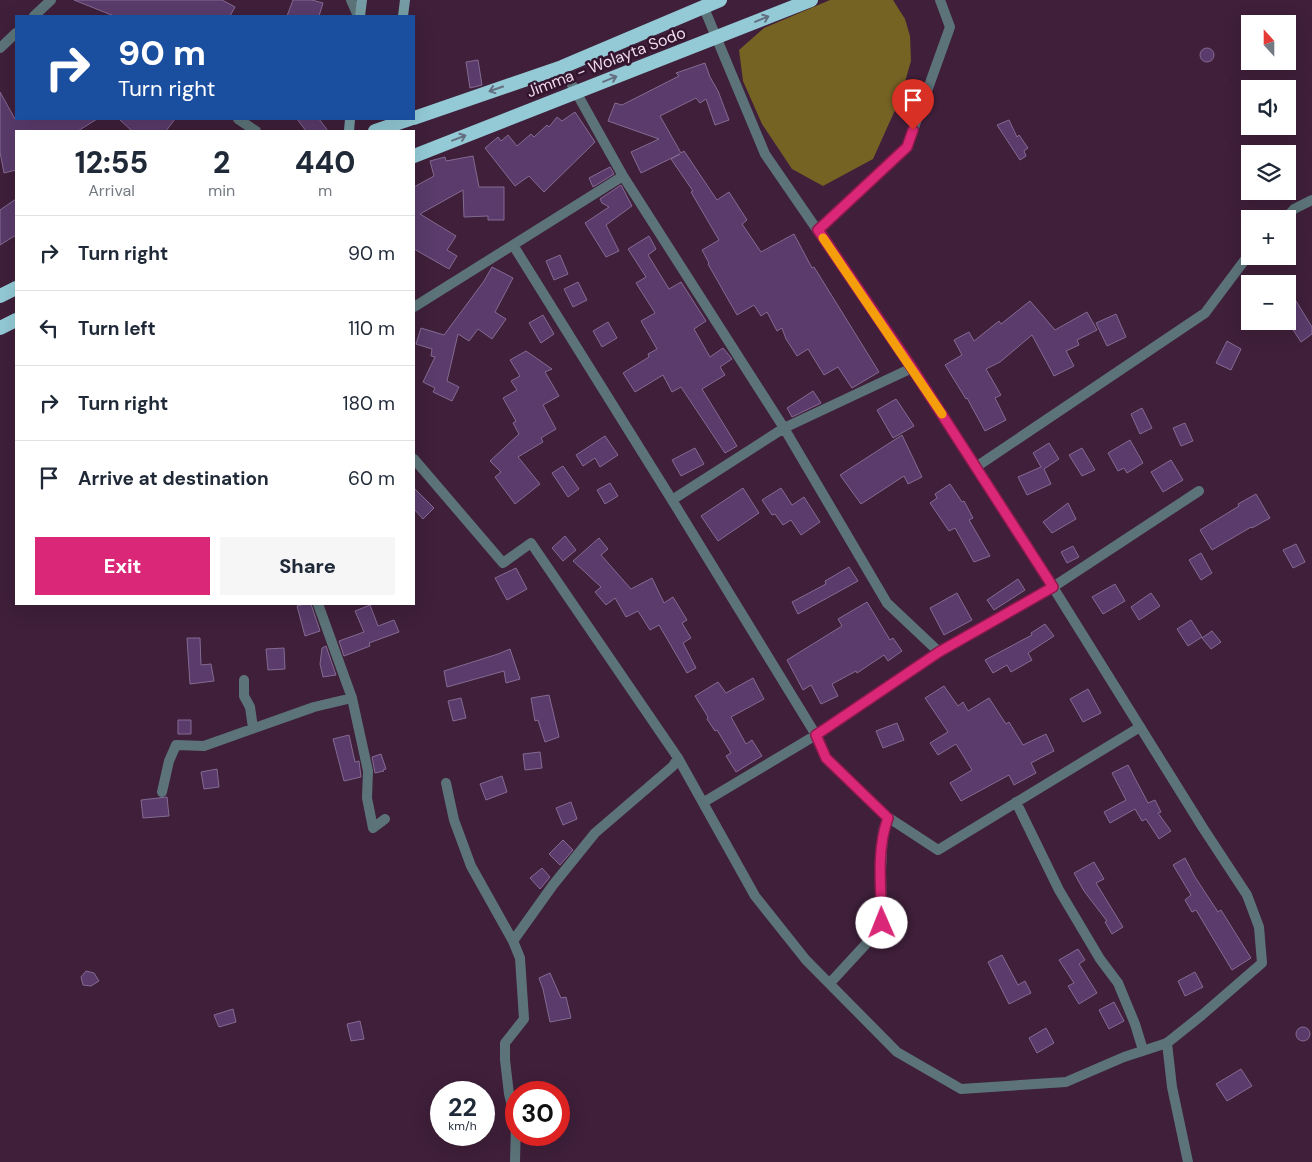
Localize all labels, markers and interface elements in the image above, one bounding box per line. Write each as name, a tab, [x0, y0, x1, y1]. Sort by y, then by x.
one-way arrow	[754, 14, 769, 23]
north arrow	[1241, 15, 1296, 70]
map controls	[1241, 15, 1296, 330]
street label: Jimma - Wolayta Sodo	[523, 22, 689, 102]
text: 90 m	[118, 30, 206, 76]
icon: right	[35, 35, 100, 100]
text: Turn right	[118, 74, 215, 103]
one-way arrow	[602, 74, 618, 83]
pin	[892, 79, 934, 130]
button: sound	[1241, 80, 1296, 135]
one-way arrow	[489, 85, 505, 94]
icon: arrive	[899, 86, 927, 114]
one-way arrow	[451, 133, 466, 143]
text: 12:55	[75, 143, 148, 182]
text: 2	[213, 143, 230, 182]
text: 440	[295, 143, 355, 182]
button: layers	[1241, 145, 1296, 200]
text: Arrival	[88, 180, 135, 201]
text: min	[208, 180, 235, 201]
text: m	[318, 180, 332, 201]
button: +	[1241, 210, 1296, 265]
icon: right	[35, 239, 63, 267]
text: Turn right	[78, 241, 168, 266]
text: 90 m	[348, 241, 395, 266]
button: −	[1241, 275, 1296, 330]
icon: left	[35, 314, 63, 342]
text: Turn left	[78, 316, 156, 341]
text: 110 m	[348, 316, 395, 341]
icon: right	[35, 389, 63, 417]
text: Turn right	[78, 391, 168, 416]
text: 180 m	[343, 391, 395, 416]
icon: arrive	[35, 464, 63, 492]
text: Arrive at destination	[78, 466, 269, 491]
text: 60 m	[348, 466, 395, 491]
button: Exit	[35, 537, 210, 595]
button: Share	[220, 537, 395, 595]
position arrow	[855, 896, 907, 948]
speed limit sign: 30	[505, 1081, 570, 1146]
text: 22	[448, 1091, 477, 1124]
text: km/h	[448, 1118, 477, 1134]

